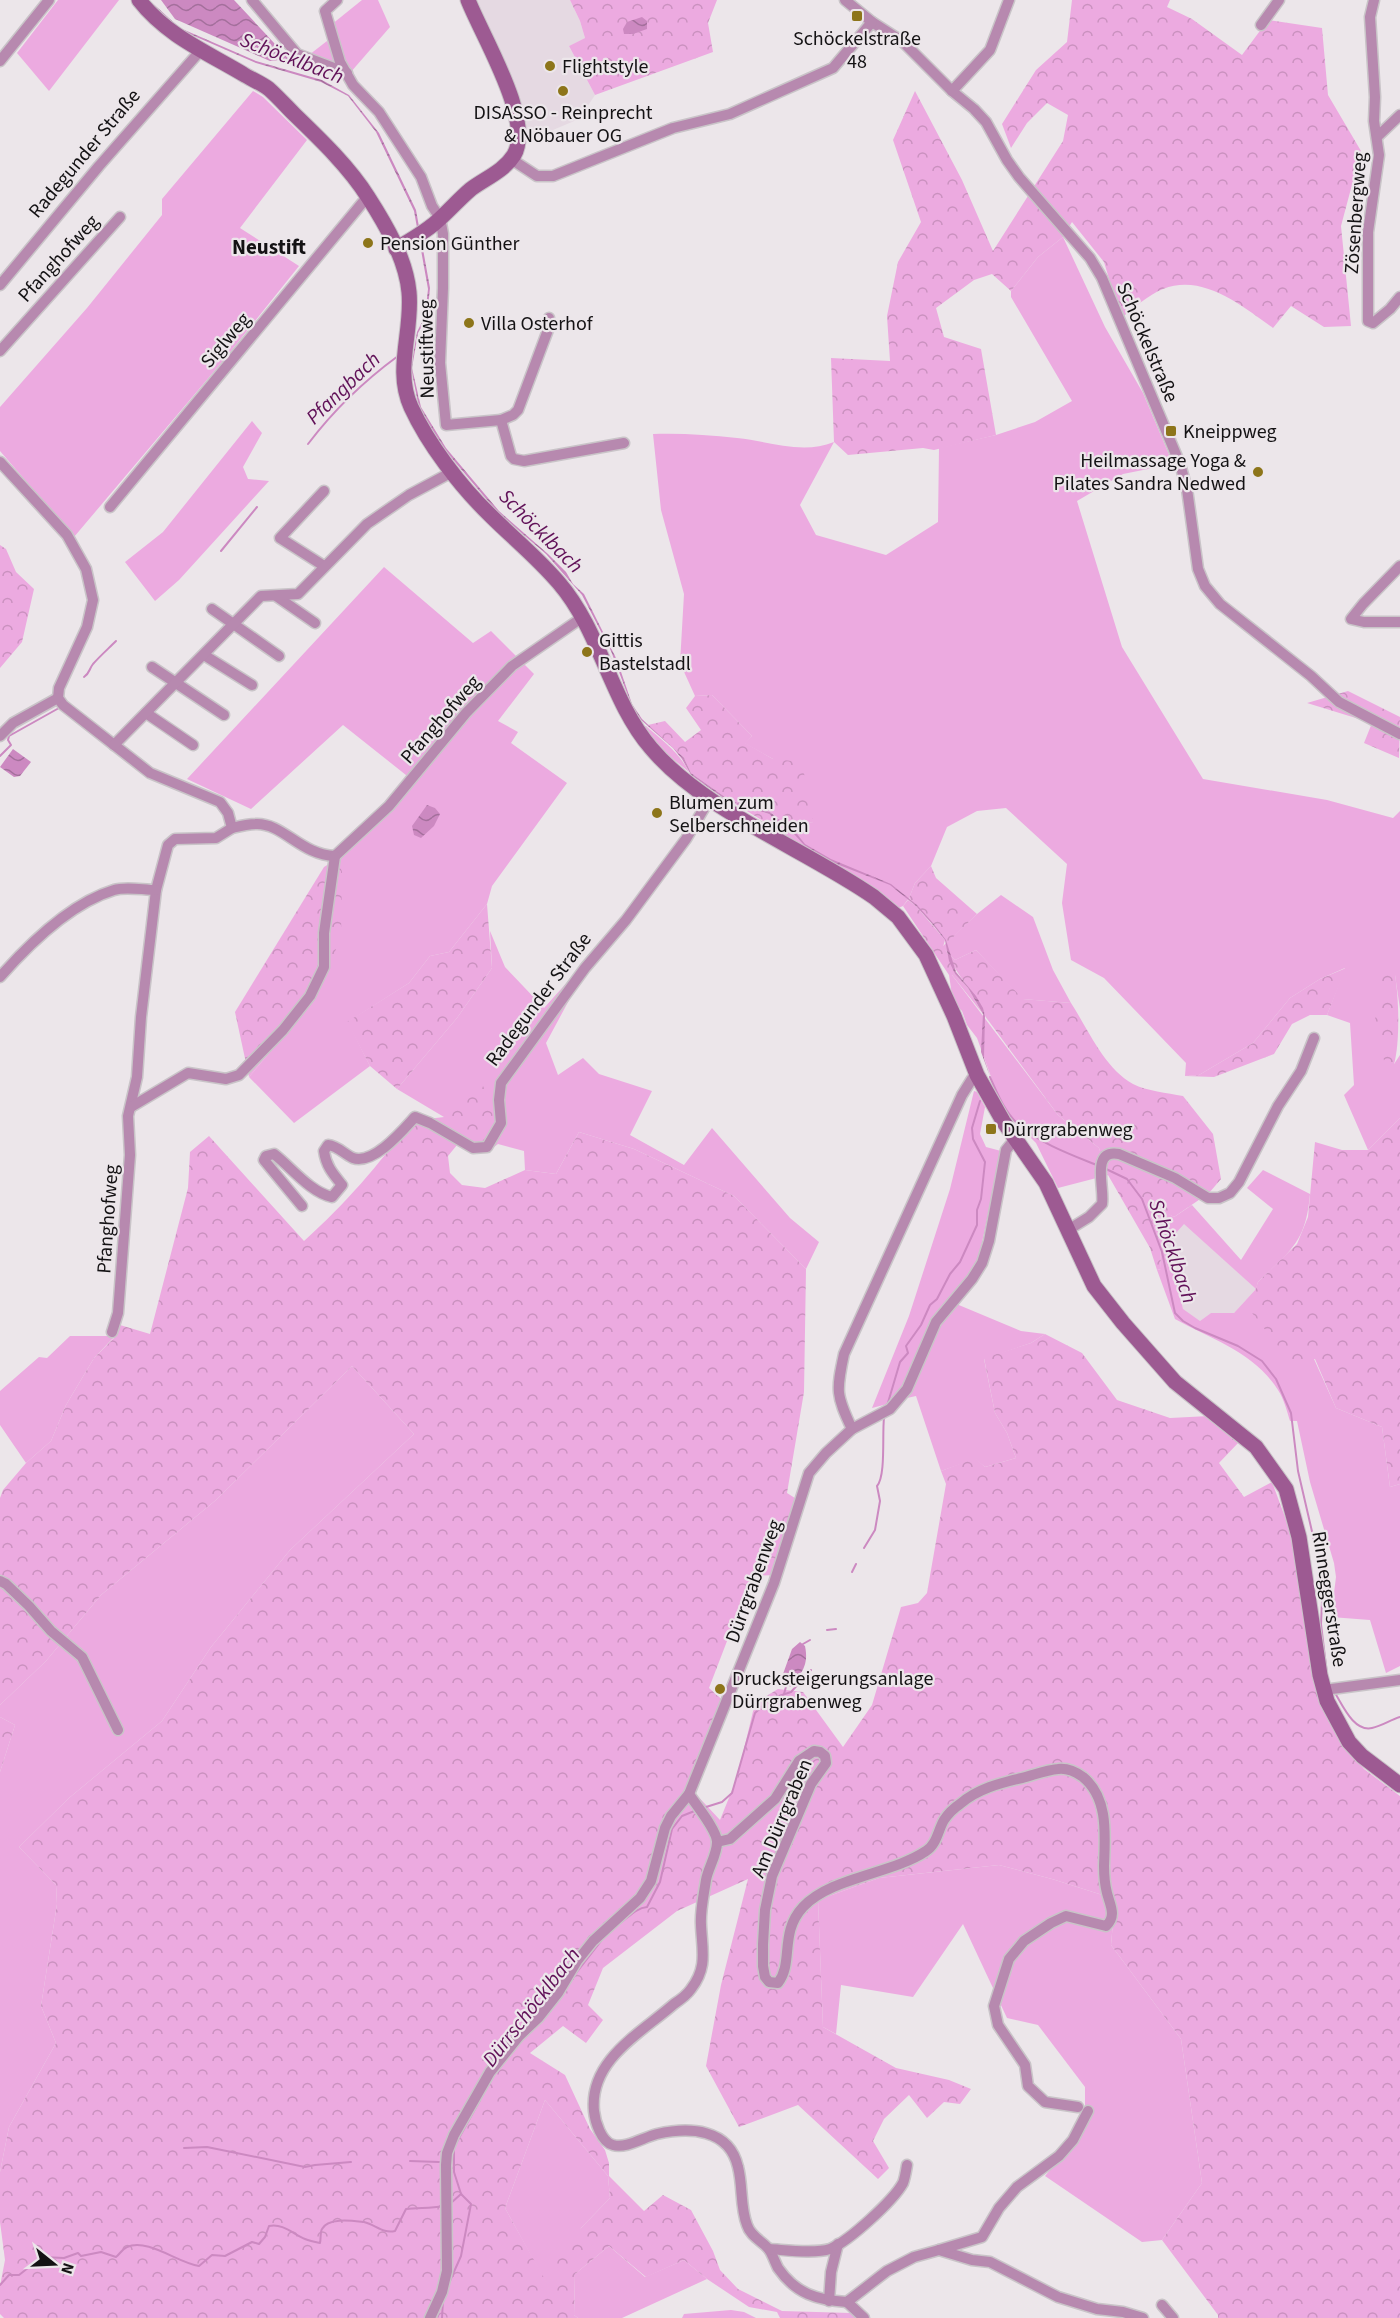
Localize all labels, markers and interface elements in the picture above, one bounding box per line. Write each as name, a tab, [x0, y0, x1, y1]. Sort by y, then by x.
marker: Schöckelstraße 48	[850, 9, 864, 23]
water label: Schöcklbach	[236, 25, 348, 91]
place label: Schöckelstraße 48	[793, 25, 921, 76]
place label: Flightstyle	[562, 53, 649, 81]
marker: Flightstyle	[543, 59, 557, 73]
street label: Radegunder Straße	[22, 83, 147, 224]
marker: DISASSO - Reinprecht & Nöbauer OG	[556, 84, 570, 98]
place label: DISASSO - Reinprecht & Nöbauer OG	[473, 99, 653, 150]
street label: Zösenbergweg	[1338, 151, 1374, 275]
street label: Pfanghofweg	[12, 209, 106, 309]
place label: Pension Günther	[380, 230, 520, 258]
district label: Neustift	[232, 232, 307, 262]
marker: Pension Günther	[361, 236, 375, 250]
street label: Schöckelstraße	[1109, 278, 1185, 407]
street label: Neustiftweg	[412, 299, 442, 399]
street label: Siglweg	[194, 307, 257, 374]
place label: Villa Osterhof	[481, 310, 594, 338]
marker: Villa Osterhof	[462, 316, 476, 330]
water label: Pfangbach	[299, 345, 387, 431]
place label: Kneippweg	[1183, 418, 1277, 446]
marker: Kneippweg	[1164, 424, 1178, 438]
place label: Heilmassage Yoga & Pilates Sandra Nedwed	[1053, 447, 1246, 498]
marker: Heilmassage Yoga & Pilates Sandra Nedwed	[1251, 465, 1265, 479]
water label: Schöcklbach	[492, 482, 590, 580]
place label: Gittis Bastelstadl	[599, 627, 691, 678]
marker: Gittis Bastelstadl	[580, 645, 594, 659]
street label: Pfanghofweg	[394, 669, 487, 770]
place label: Blumen zum Selberschneiden	[669, 789, 809, 840]
marker: Blumen zum Selberschneiden	[650, 806, 664, 820]
street label: Radegunder Straße	[479, 927, 598, 1072]
place label: Dürrgrabenweg	[1003, 1116, 1133, 1144]
marker: Dürrgrabenweg	[984, 1122, 998, 1136]
street label: Pfanghofweg	[90, 1163, 126, 1275]
water label: Schöcklbach	[1141, 1195, 1205, 1307]
street label: Dürrgrabenweg	[719, 1516, 789, 1647]
street label: Rinneggerstraße	[1304, 1529, 1354, 1669]
place label: Drucksteigerungsanlage Dürrgrabenweg	[732, 1665, 933, 1716]
marker: Drucksteigerungsanlage Dürrgrabenweg	[713, 1682, 727, 1696]
street label: Am Dürrgraben	[744, 1755, 820, 1882]
water label: Dürrschöcklbach	[475, 1941, 587, 2073]
north arrow	[24, 2234, 84, 2294]
text: N	[55, 2260, 79, 2277]

